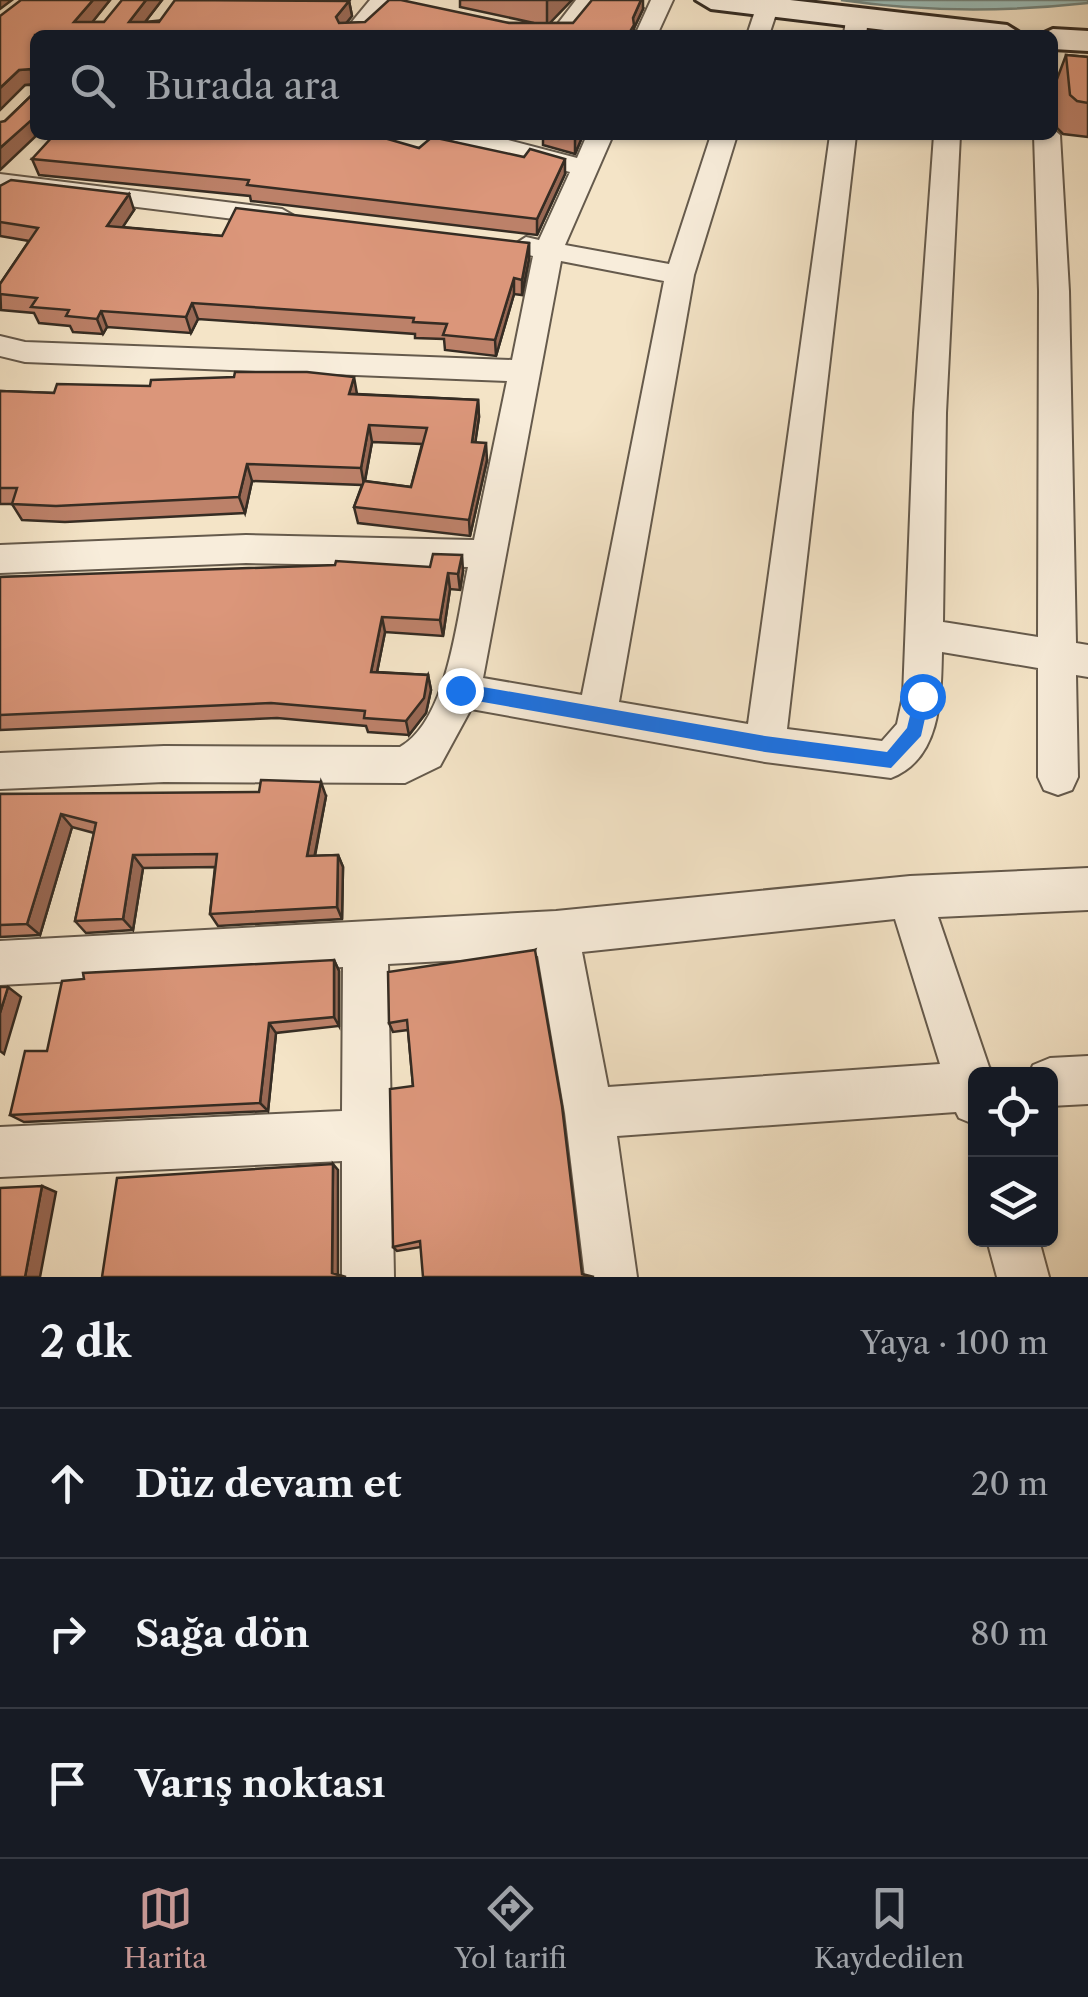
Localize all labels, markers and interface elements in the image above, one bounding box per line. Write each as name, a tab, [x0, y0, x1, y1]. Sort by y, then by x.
search box	[30, 30, 1058, 140]
icon: search	[65, 58, 120, 113]
text: Burada ara	[145, 62, 340, 109]
route end	[438, 668, 484, 714]
route start	[900, 674, 946, 720]
map controls	[968, 1067, 1058, 1247]
button: locate	[968, 1067, 1058, 1157]
button: layers	[968, 1157, 1058, 1247]
text: 2 dk	[40, 1316, 131, 1368]
text: Yaya · 100 m	[861, 1323, 1048, 1362]
icon: ahead	[40, 1456, 95, 1511]
text: Düz devam et	[135, 1460, 401, 1507]
text: 20 m	[971, 1464, 1048, 1503]
icon: right	[40, 1606, 95, 1661]
text: Sağa dön	[135, 1610, 310, 1657]
text: 80 m	[970, 1614, 1048, 1653]
icon: arrive	[40, 1756, 95, 1811]
text: Varış noktası	[135, 1760, 385, 1807]
tab: Harita	[124, 1881, 207, 1975]
tab: Yol tarifi	[454, 1881, 567, 1975]
tab: Kaydedilen	[814, 1881, 964, 1975]

